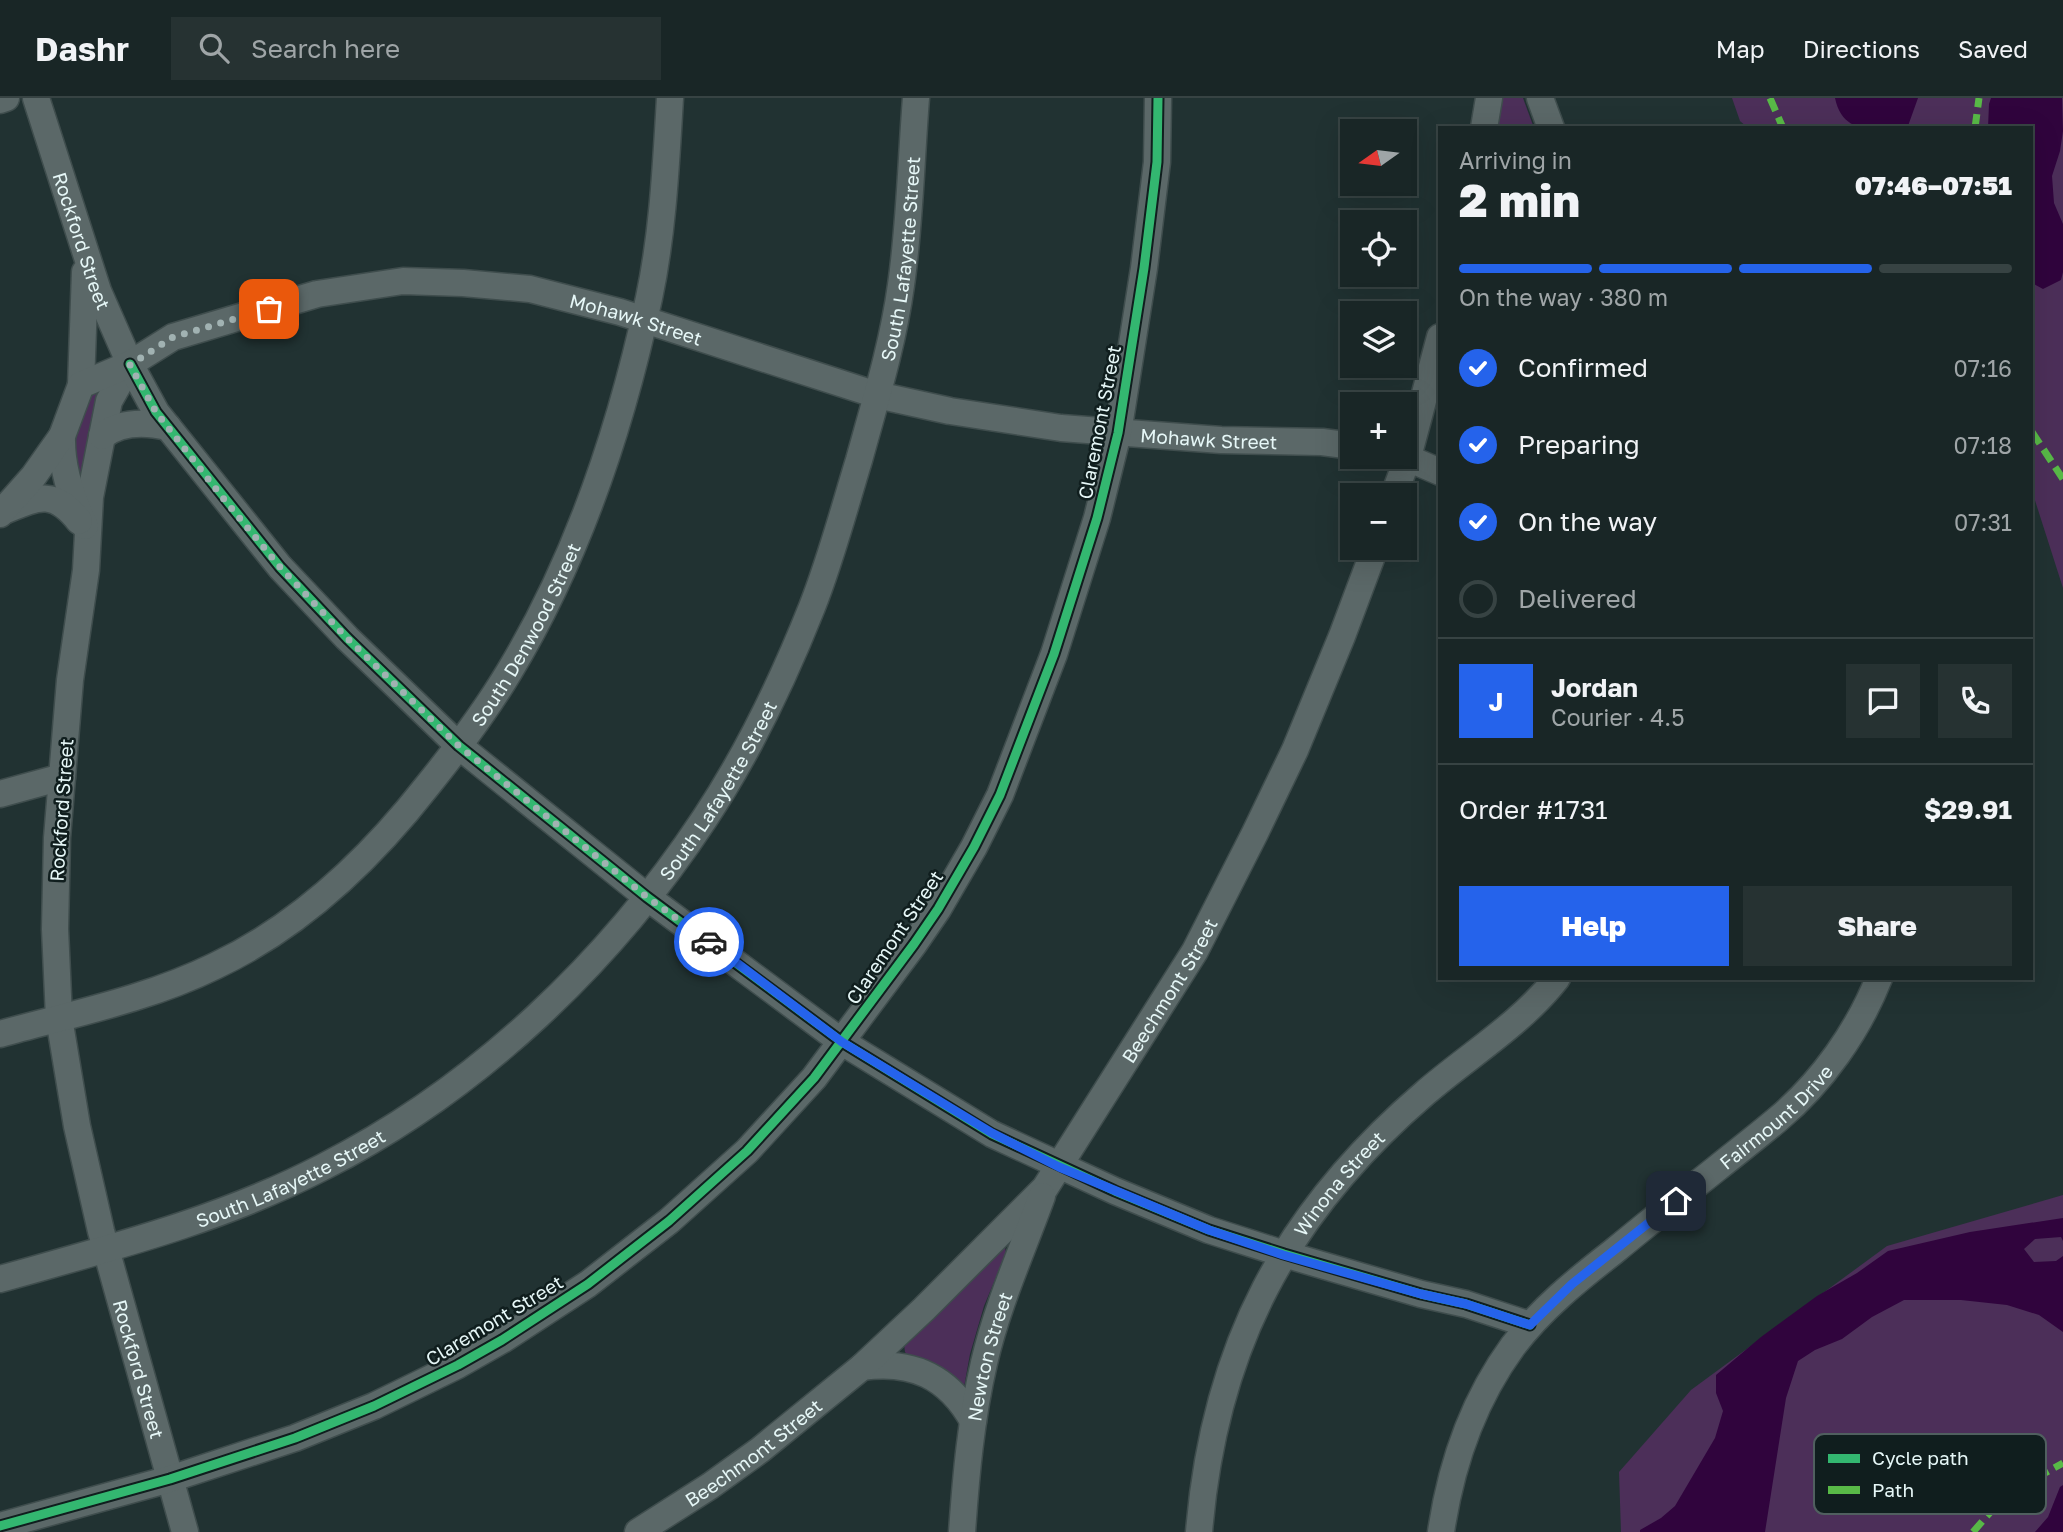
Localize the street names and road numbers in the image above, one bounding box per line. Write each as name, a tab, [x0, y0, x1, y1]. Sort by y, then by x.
street label: South Lafayette Street	[875, 156, 924, 363]
street label: Rockford Street	[49, 169, 116, 313]
street label: Mohawk Street	[567, 288, 705, 349]
street label: Claremont Street	[1073, 343, 1125, 501]
street label: Mohawk Street	[1139, 422, 1278, 453]
street label: South Denwood Street	[466, 539, 584, 730]
street label: South Lafayette Street	[654, 697, 781, 884]
street label: Rockford Street	[45, 738, 77, 882]
street label: Claremont Street	[841, 866, 947, 1008]
street label: Beechmont Street	[1116, 914, 1221, 1067]
street label: Fairmount Drive	[1714, 1060, 1837, 1173]
street label: South Lafayette Street	[193, 1124, 389, 1231]
street label: Winona Street	[1288, 1126, 1389, 1240]
street label: Claremont Street	[421, 1270, 567, 1370]
street label: Newton Street	[962, 1289, 1016, 1423]
street label: Rockford Street	[109, 1297, 170, 1441]
street label: Beechmont Street	[680, 1393, 826, 1511]

